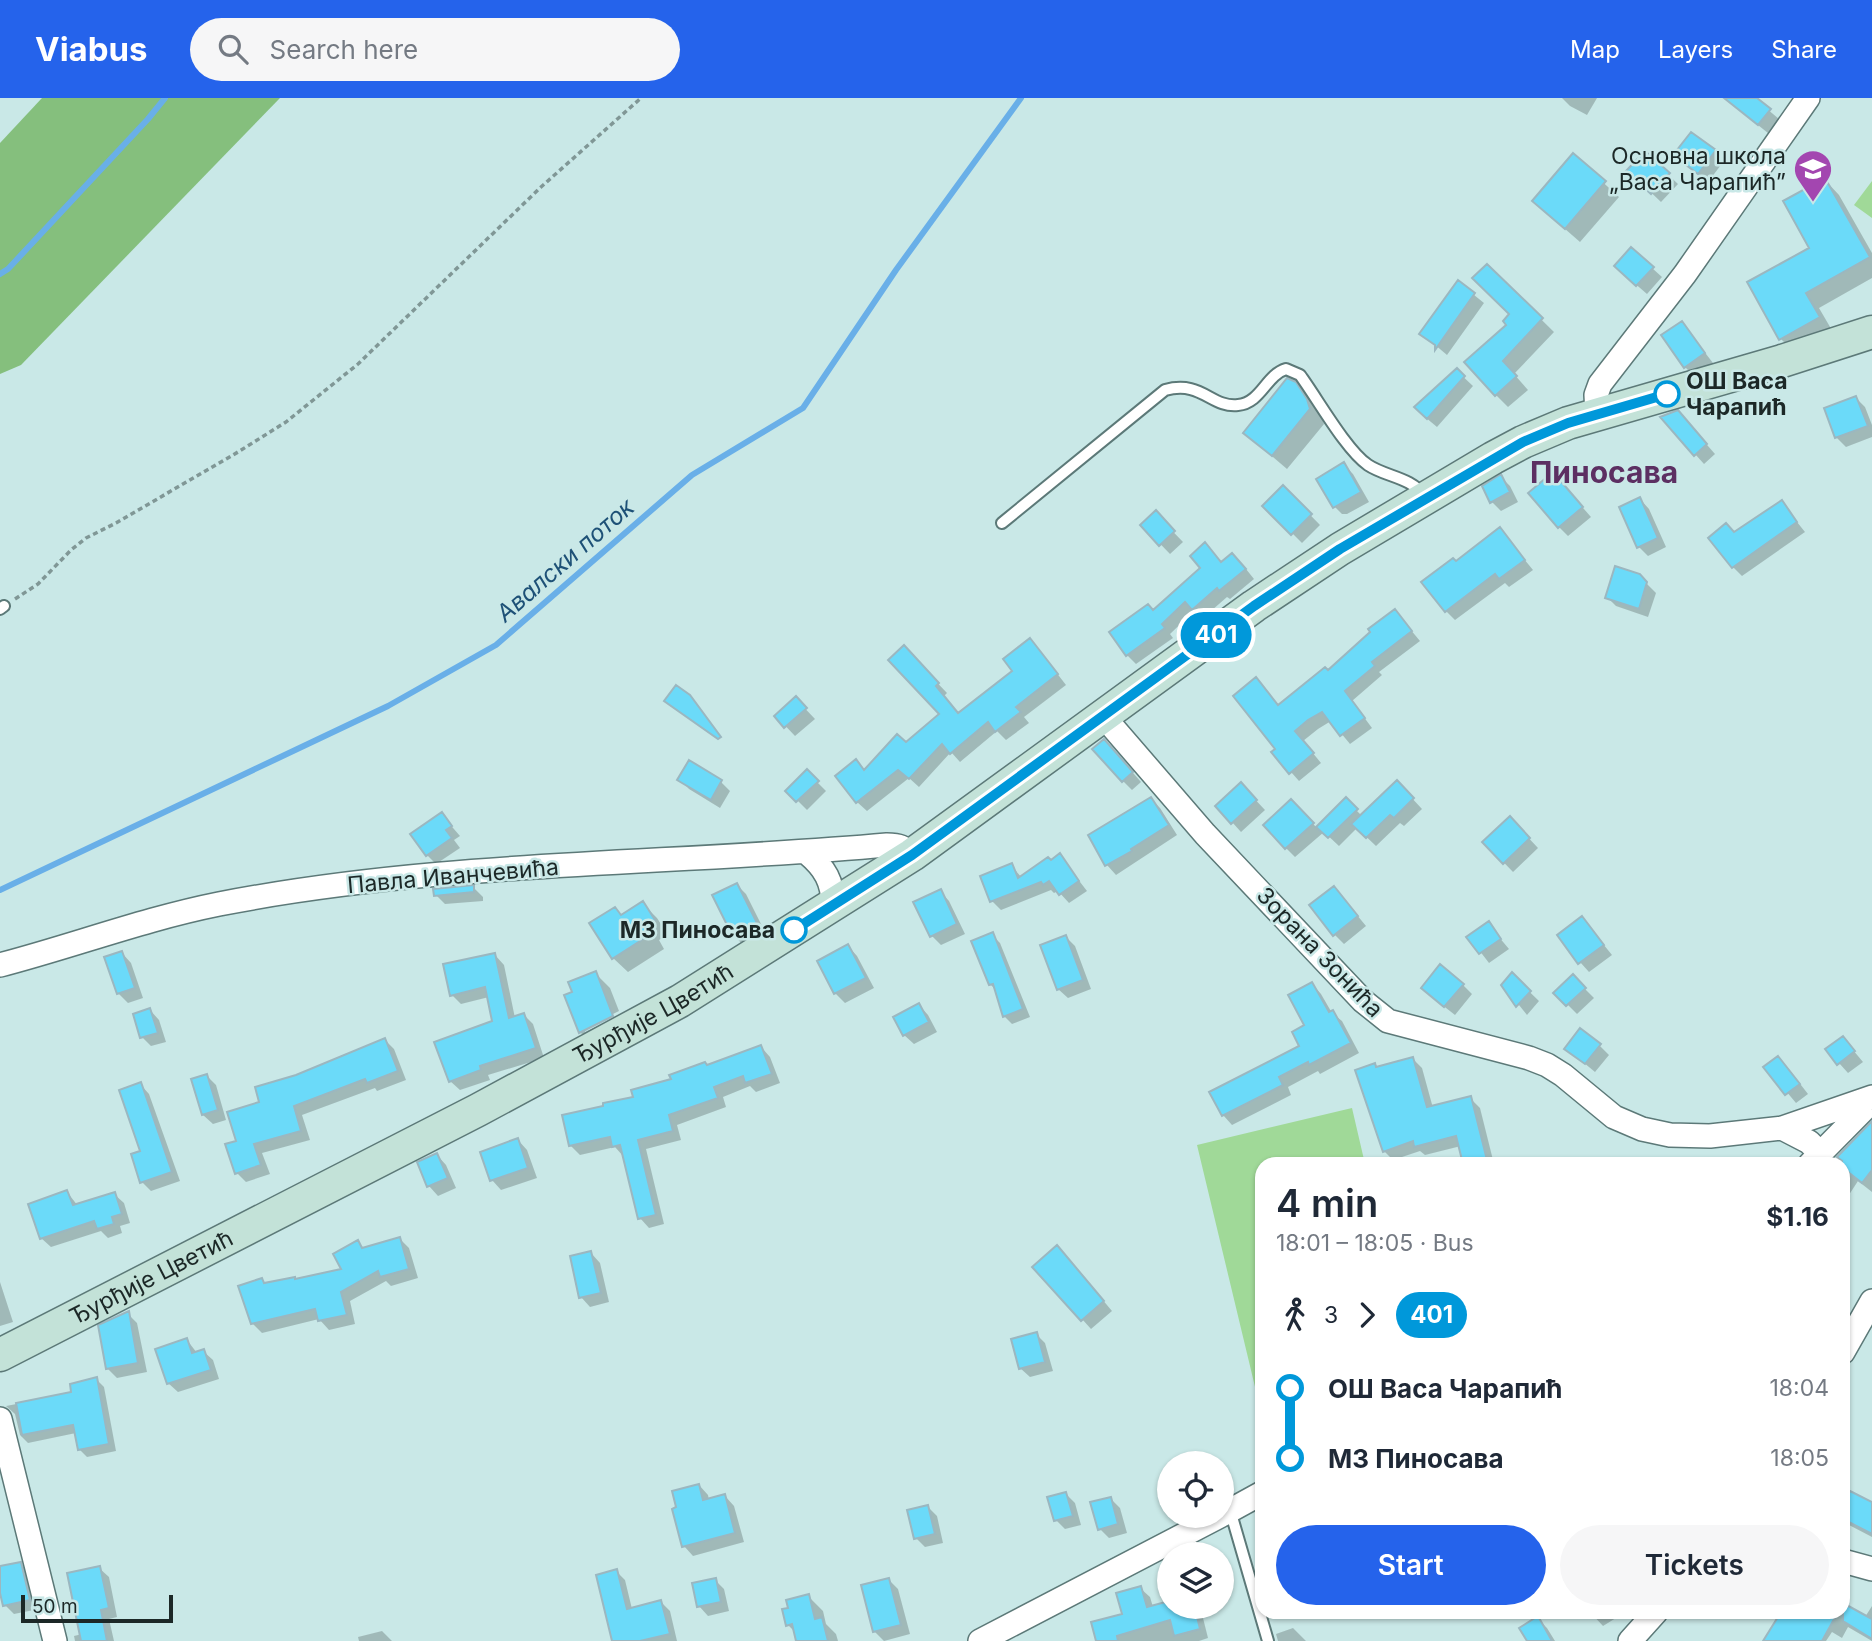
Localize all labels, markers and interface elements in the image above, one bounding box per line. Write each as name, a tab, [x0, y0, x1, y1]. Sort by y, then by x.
search box	[190, 18, 680, 81]
text: Viabus	[35, 29, 148, 69]
icon: search	[214, 30, 252, 68]
text: Search here	[270, 34, 418, 65]
text: Map	[1570, 35, 1620, 64]
text: Layers	[1658, 35, 1733, 64]
text: Share	[1771, 35, 1837, 64]
place label: Основна школа „Васа Чарапић”	[1609, 142, 1786, 196]
school or university icon: Основна школа „Васа Чарапић”	[1792, 148, 1834, 203]
place label: ОШ Васа Чарапић	[1686, 367, 1788, 421]
marker: ОШ Васа Чарапић	[1654, 381, 1680, 407]
district label: Пиносава	[1530, 454, 1678, 490]
water label: Авалски поток	[489, 492, 641, 628]
line badge: 401	[1176, 612, 1256, 658]
text: 401	[1195, 620, 1237, 649]
street label: Павла Иванчевића	[346, 853, 560, 899]
street label: Зорана Зонића	[1251, 881, 1389, 1023]
place label: МЗ Пиносава	[620, 916, 775, 944]
marker: МЗ Пиносава	[781, 917, 807, 943]
street label: Ђурђије Цветић	[568, 957, 738, 1070]
text: 4 min	[1276, 1180, 1378, 1226]
text: $1.16	[1766, 1201, 1829, 1232]
street label: Ђурђије Цветић	[65, 1224, 238, 1331]
text: 18:01 – 18:05 · Bus	[1276, 1229, 1474, 1257]
icon: walk	[1276, 1296, 1314, 1334]
icon: forward	[1348, 1296, 1386, 1334]
text: 401	[1410, 1300, 1453, 1329]
text: 3	[1324, 1301, 1338, 1329]
text: ОШ Васа Чарапић	[1328, 1373, 1563, 1404]
text: 18:04	[1769, 1374, 1829, 1402]
text: МЗ Пиносава	[1328, 1443, 1504, 1474]
text: 18:05	[1770, 1444, 1829, 1472]
map controls	[1157, 1451, 1234, 1619]
button: locate	[1157, 1451, 1234, 1528]
button: Start	[1276, 1525, 1546, 1605]
button: Tickets	[1560, 1525, 1829, 1605]
button: layers	[1157, 1542, 1234, 1619]
scale bar	[21, 1592, 173, 1624]
text: 50 m	[32, 1595, 78, 1618]

